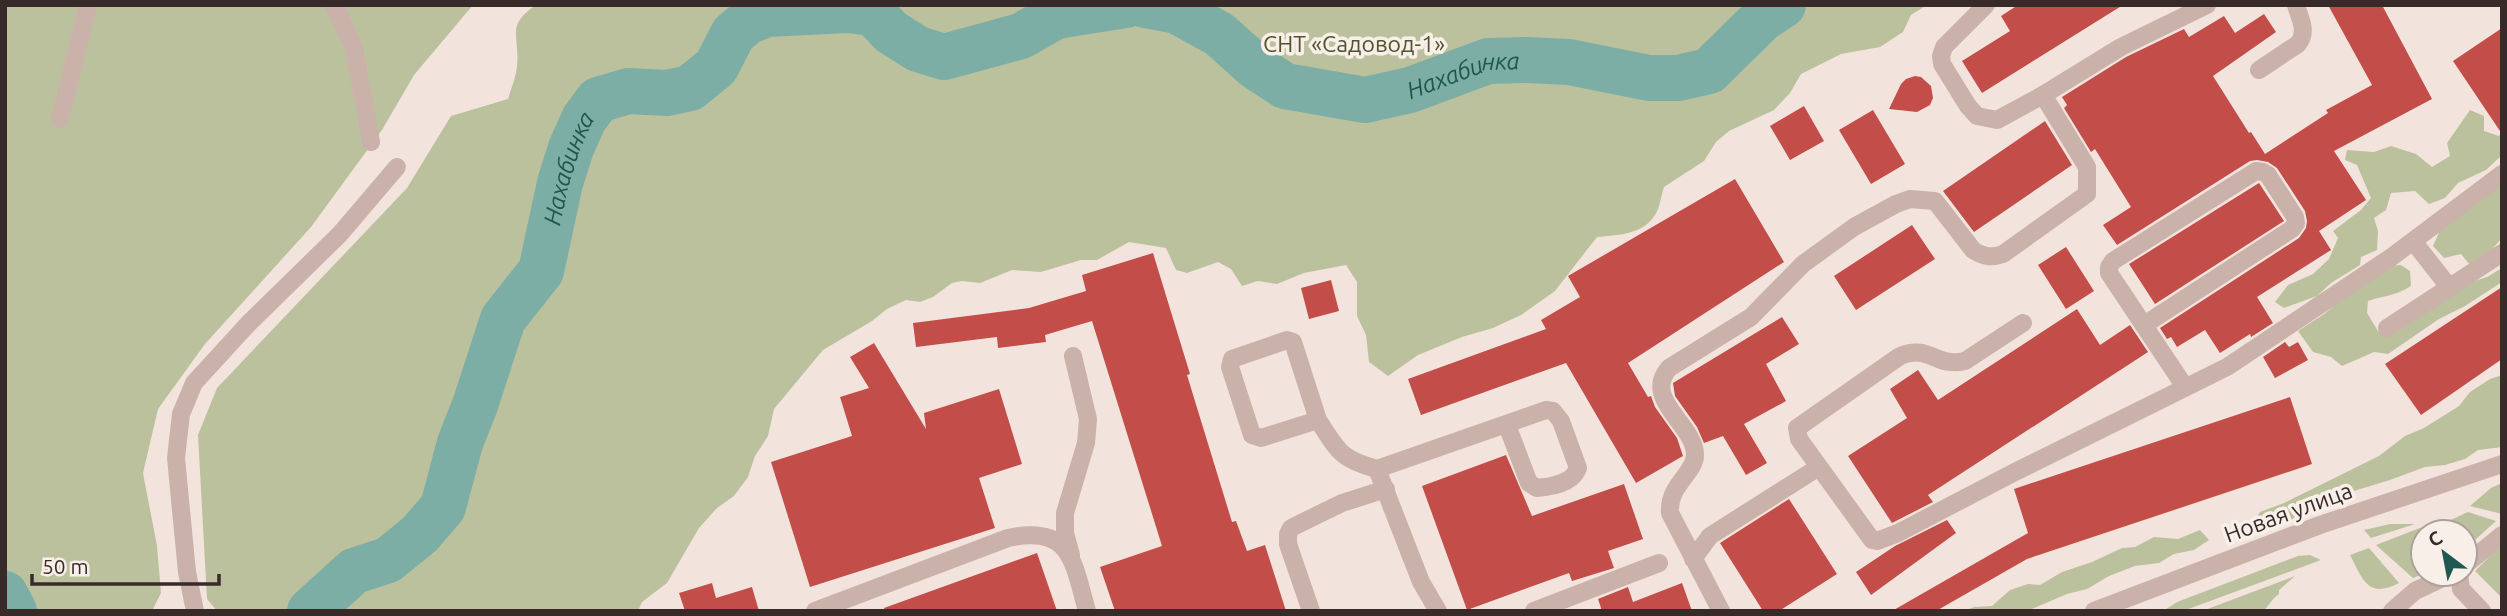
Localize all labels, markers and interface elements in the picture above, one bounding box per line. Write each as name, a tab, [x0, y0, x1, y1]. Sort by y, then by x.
park label: СНТ «Садовод-1»	[1263, 31, 1445, 56]
water label: Нахабинка	[1403, 47, 1520, 104]
water label: Нахабинка	[538, 106, 599, 227]
street label: Новая улица	[2220, 477, 2356, 547]
north arrow	[2409, 518, 2479, 588]
text: С	[2424, 526, 2446, 551]
scale bar	[32, 542, 219, 586]
text: 50 m	[42, 554, 89, 578]

